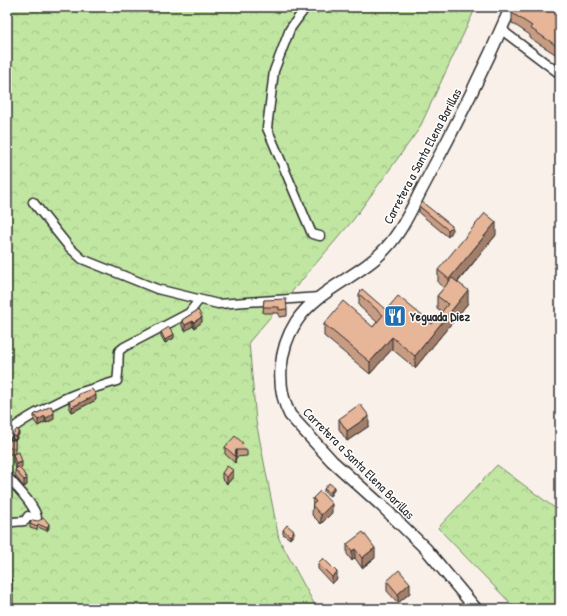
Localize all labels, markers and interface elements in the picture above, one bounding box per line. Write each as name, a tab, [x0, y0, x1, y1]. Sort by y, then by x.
street label: Carretera a Santa Elena Barillas	[379, 85, 465, 227]
restaurant icon: Yeguada Diez	[382, 303, 408, 329]
place label: Yeguada Diez	[410, 307, 470, 326]
street label: Carretera a Santa Elena Barillas	[299, 403, 419, 523]

